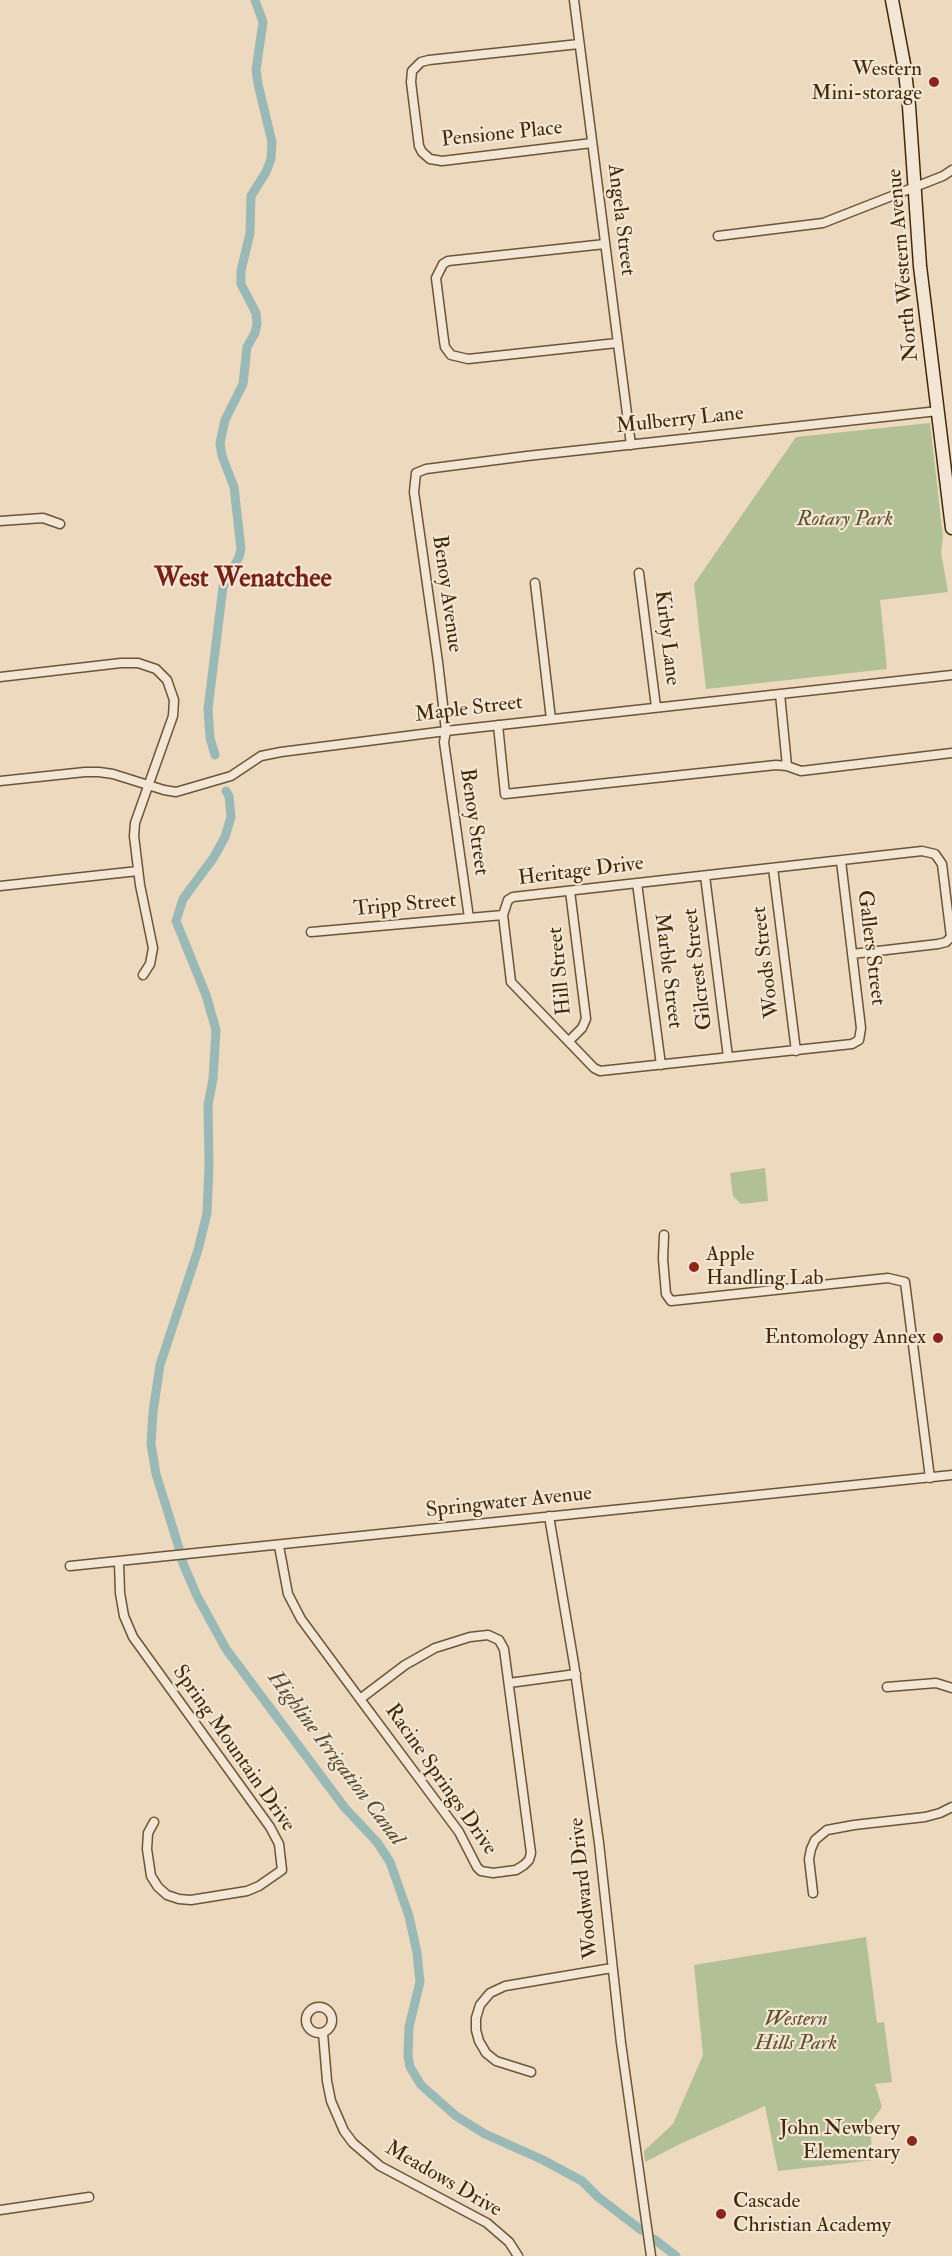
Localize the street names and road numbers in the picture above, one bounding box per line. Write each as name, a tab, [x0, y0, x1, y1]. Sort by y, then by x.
street label: Pensione Place	[440, 116, 564, 154]
street label: Angela Street	[601, 163, 639, 277]
street label: North Western Avenue	[883, 168, 925, 362]
street label: Mulberry Lane	[615, 402, 745, 440]
street label: Benoy Avenue	[425, 534, 467, 654]
street label: Kirby Lane	[648, 589, 684, 687]
street label: Maple Street	[414, 691, 524, 729]
street label: Benoy Street	[453, 767, 493, 877]
street label: Heritage Drive	[517, 852, 645, 892]
street label: Tripp Street	[353, 889, 457, 923]
street label: Gallers Street	[850, 889, 890, 1007]
street label: Woods Street	[748, 905, 786, 1019]
street label: Gilcrest Street	[679, 907, 719, 1031]
street label: Marble Street	[647, 912, 687, 1030]
street label: Hill Street	[544, 926, 578, 1016]
street label: Springwater Avenue	[425, 1482, 593, 1524]
street label: Spring Mountain Drive	[166, 1661, 300, 1837]
street label: Racine Springs Drive	[379, 1700, 501, 1860]
street label: Woodward Drive	[565, 1816, 605, 1960]
street label: Meadows Drive	[380, 2137, 506, 2223]

